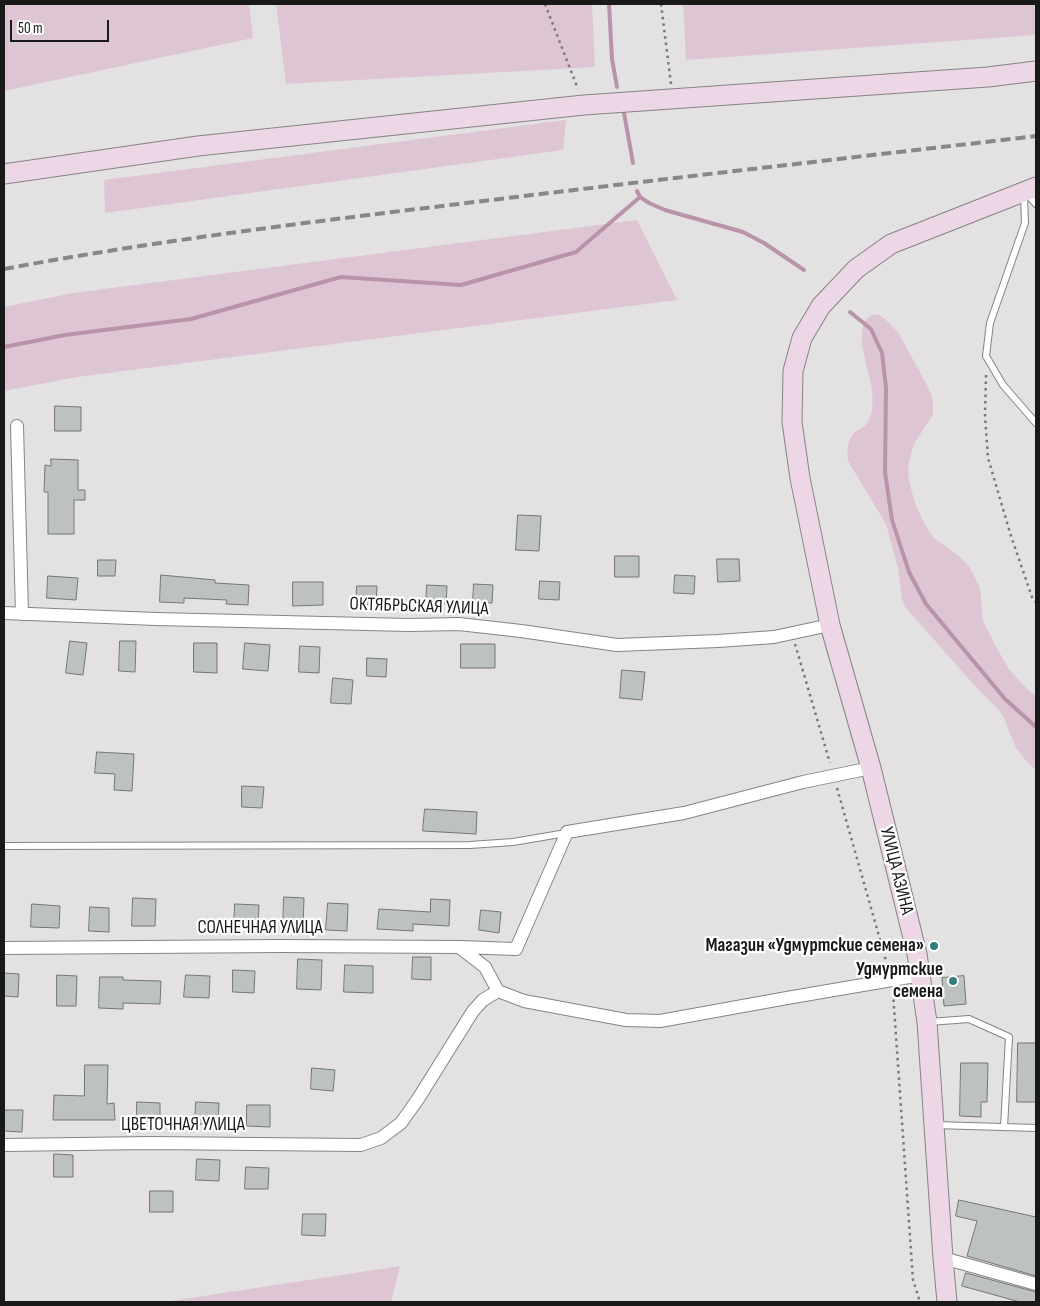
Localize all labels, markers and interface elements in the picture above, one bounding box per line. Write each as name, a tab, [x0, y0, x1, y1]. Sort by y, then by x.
scale bar	[12, 10, 111, 42]
text: 50 m	[18, 19, 43, 38]
street label: ОКТЯБРЬСКАЯ УЛИЦА	[349, 593, 489, 621]
street label: УЛИЦА АЗИНА	[874, 825, 918, 917]
street label: СОЛНЕЧНАЯ УЛИЦА	[197, 917, 323, 939]
place label: Магазин «Удмуртские семена»	[706, 935, 924, 957]
marker: Магазин «Удмуртские семена»	[928, 940, 940, 952]
place label: Удмуртские семена	[856, 959, 943, 1003]
marker: Удмуртские семена	[947, 975, 959, 987]
street label: ЦВЕТОЧНАЯ УЛИЦА	[121, 1114, 245, 1136]

